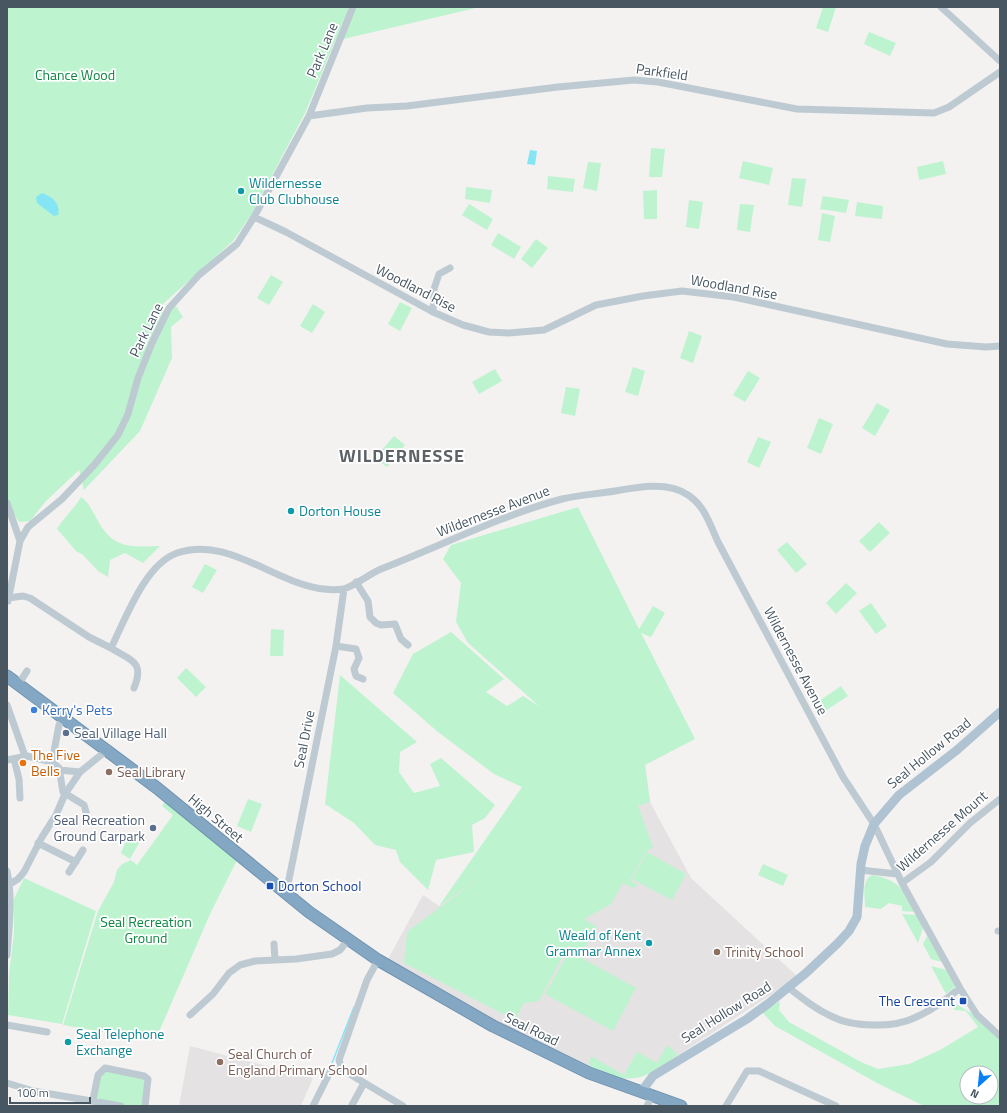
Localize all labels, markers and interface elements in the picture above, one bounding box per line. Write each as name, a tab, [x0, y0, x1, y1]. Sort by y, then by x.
street label: Park Lane	[301, 19, 343, 81]
street label: Parkfield	[635, 57, 689, 86]
park label: Chance Wood	[35, 64, 115, 85]
place label: Wildernesse Club Clubhouse	[249, 172, 339, 209]
marker: Wildernesse Club Clubhouse	[236, 186, 246, 196]
street label: Woodland Rise	[372, 258, 460, 317]
street label: Woodland Rise	[689, 269, 779, 304]
street label: Park Lane	[123, 299, 168, 361]
district label: WILDERNESSE	[339, 442, 465, 469]
street label: Wildernesse Avenue	[433, 479, 552, 542]
place label: Dorton House	[299, 500, 381, 521]
marker: Dorton House	[286, 506, 296, 516]
street label: Wildernesse Avenue	[759, 603, 834, 718]
place label: Kerry's Pets	[42, 699, 112, 720]
marker: Kerry's Pets	[29, 705, 39, 715]
street label: Seal Drive	[288, 708, 319, 770]
street label: Seal Hollow Road	[882, 712, 975, 793]
place label: Seal Village Hall	[74, 722, 167, 743]
marker: Seal Village Hall	[61, 728, 71, 738]
place label: The Five Bells	[31, 744, 80, 781]
marker: The Five Bells	[18, 758, 28, 768]
place label: Seal Library	[117, 761, 186, 782]
marker: Seal Library	[104, 767, 114, 777]
street label: Wildernesse Mount	[891, 785, 992, 876]
street label: High Street	[184, 788, 249, 847]
place label: Seal Recreation Ground Carpark	[53, 809, 145, 846]
marker: Seal Recreation Ground Carpark	[148, 823, 158, 833]
place label: Dorton School	[278, 875, 361, 896]
marker: Dorton School	[265, 881, 275, 891]
park label: Seal Recreation Ground	[100, 911, 192, 948]
place label: Weald of Kent Grammar Annex	[545, 924, 642, 961]
marker: Weald of Kent Grammar Annex	[644, 938, 654, 948]
place label: Trinity School	[725, 941, 804, 962]
marker: Trinity School	[712, 947, 722, 957]
street label: Seal Hollow Road	[677, 975, 775, 1048]
place label: The Crescent	[879, 990, 955, 1011]
marker: The Crescent	[958, 996, 968, 1006]
street label: Seal Road	[501, 1006, 563, 1051]
place label: Seal Telephone Exchange	[76, 1023, 164, 1060]
marker: Seal Telephone Exchange	[63, 1037, 73, 1047]
place label: Seal Church of England Primary School	[228, 1043, 368, 1080]
marker: Seal Church of England Primary School	[215, 1057, 225, 1067]
north arrow	[959, 1065, 999, 1105]
scale bar	[10, 1079, 90, 1105]
text: 100 m	[16, 1083, 49, 1102]
text: N	[967, 1085, 981, 1103]

